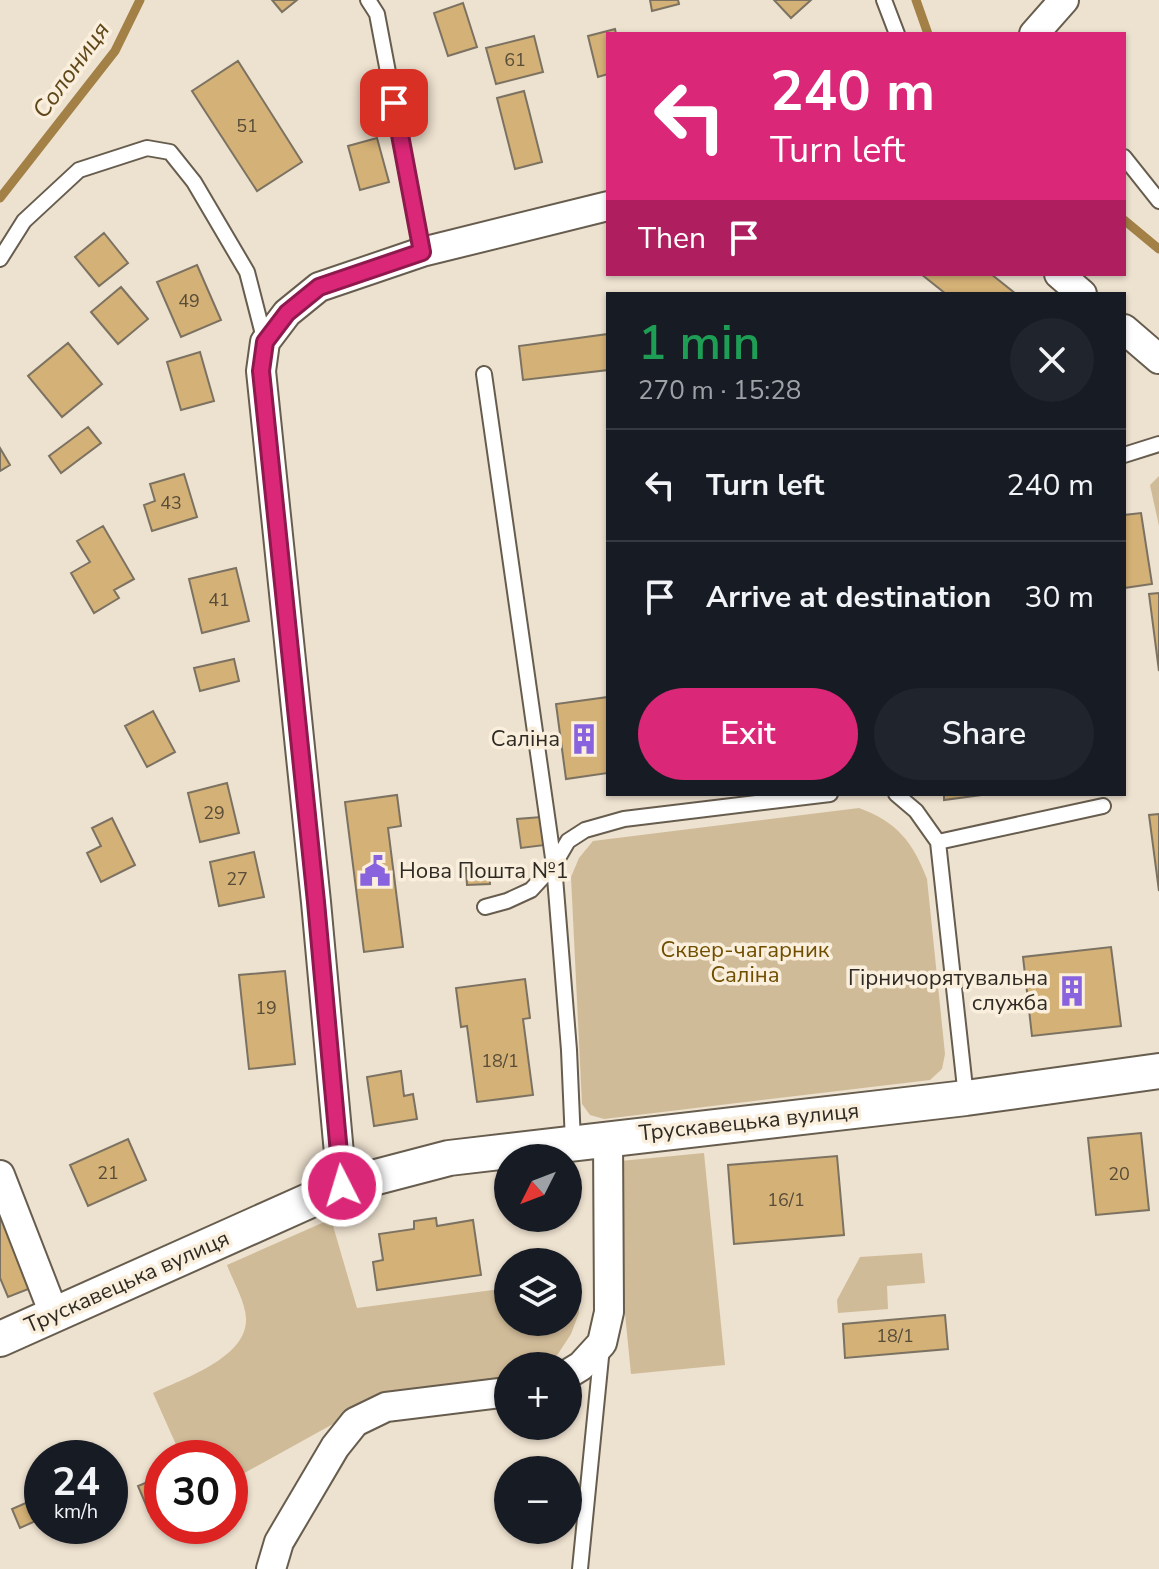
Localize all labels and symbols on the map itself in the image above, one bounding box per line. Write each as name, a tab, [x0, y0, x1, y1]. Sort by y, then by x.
water label: Солониця	[25, 15, 117, 125]
house number: 61	[504, 48, 526, 72]
pin	[360, 69, 428, 137]
house number: 51	[236, 114, 258, 138]
house number: 49	[178, 289, 200, 313]
house number: 43	[160, 491, 182, 515]
house number: 41	[208, 588, 230, 612]
building icon: Саліна	[567, 722, 601, 756]
place label: Саліна	[491, 724, 560, 754]
house number: 29	[203, 801, 225, 825]
public building icon: Нова Пошта №1	[358, 854, 392, 888]
place label: Нова Пошта №1	[399, 856, 569, 886]
house number: 27	[226, 867, 248, 891]
park label: Сквер-чагарник Саліна	[661, 935, 830, 990]
place label: Гірничорятувальна служба	[848, 963, 1048, 1018]
building icon: Гірничорятувальна служба	[1055, 974, 1089, 1008]
house number: 19	[255, 996, 277, 1020]
house number: 18/1	[481, 1049, 519, 1073]
street label: Трускавецька вулиця	[637, 1096, 861, 1148]
position arrow	[300, 1144, 384, 1228]
north arrow	[494, 1144, 582, 1232]
house number: 21	[97, 1161, 119, 1185]
house number: 20	[1108, 1162, 1130, 1186]
house number: 16/1	[767, 1188, 805, 1212]
street label: Трускавецька вулиця	[20, 1223, 234, 1341]
house number: 18/1	[876, 1324, 914, 1348]
speed limit sign: 30	[144, 1440, 248, 1544]

